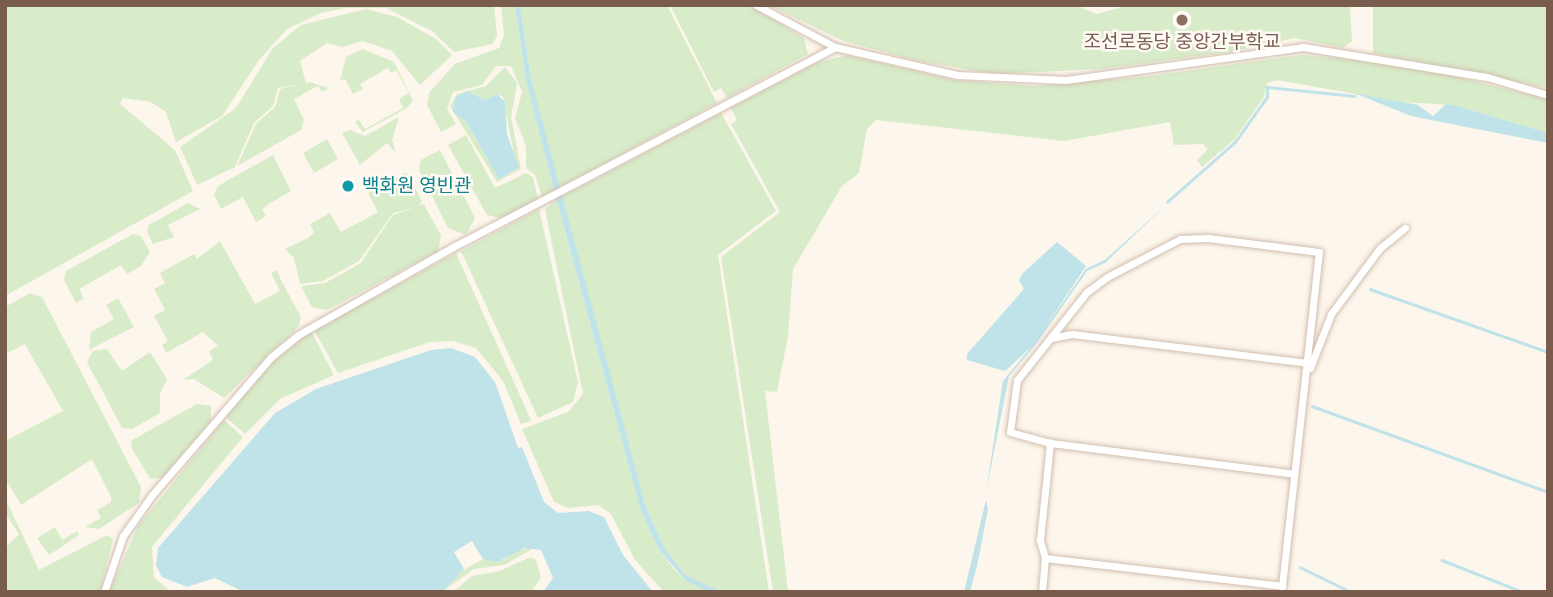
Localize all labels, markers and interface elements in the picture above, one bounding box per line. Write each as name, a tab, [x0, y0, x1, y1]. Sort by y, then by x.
marker: 조선로동당 중앙간부학교	[1174, 12, 1190, 28]
place label: 조선로동당 중앙간부학교	[1084, 31, 1280, 53]
place label: 백화원 영빈관	[362, 175, 472, 197]
marker: 백화원 영빈관	[340, 178, 356, 194]

